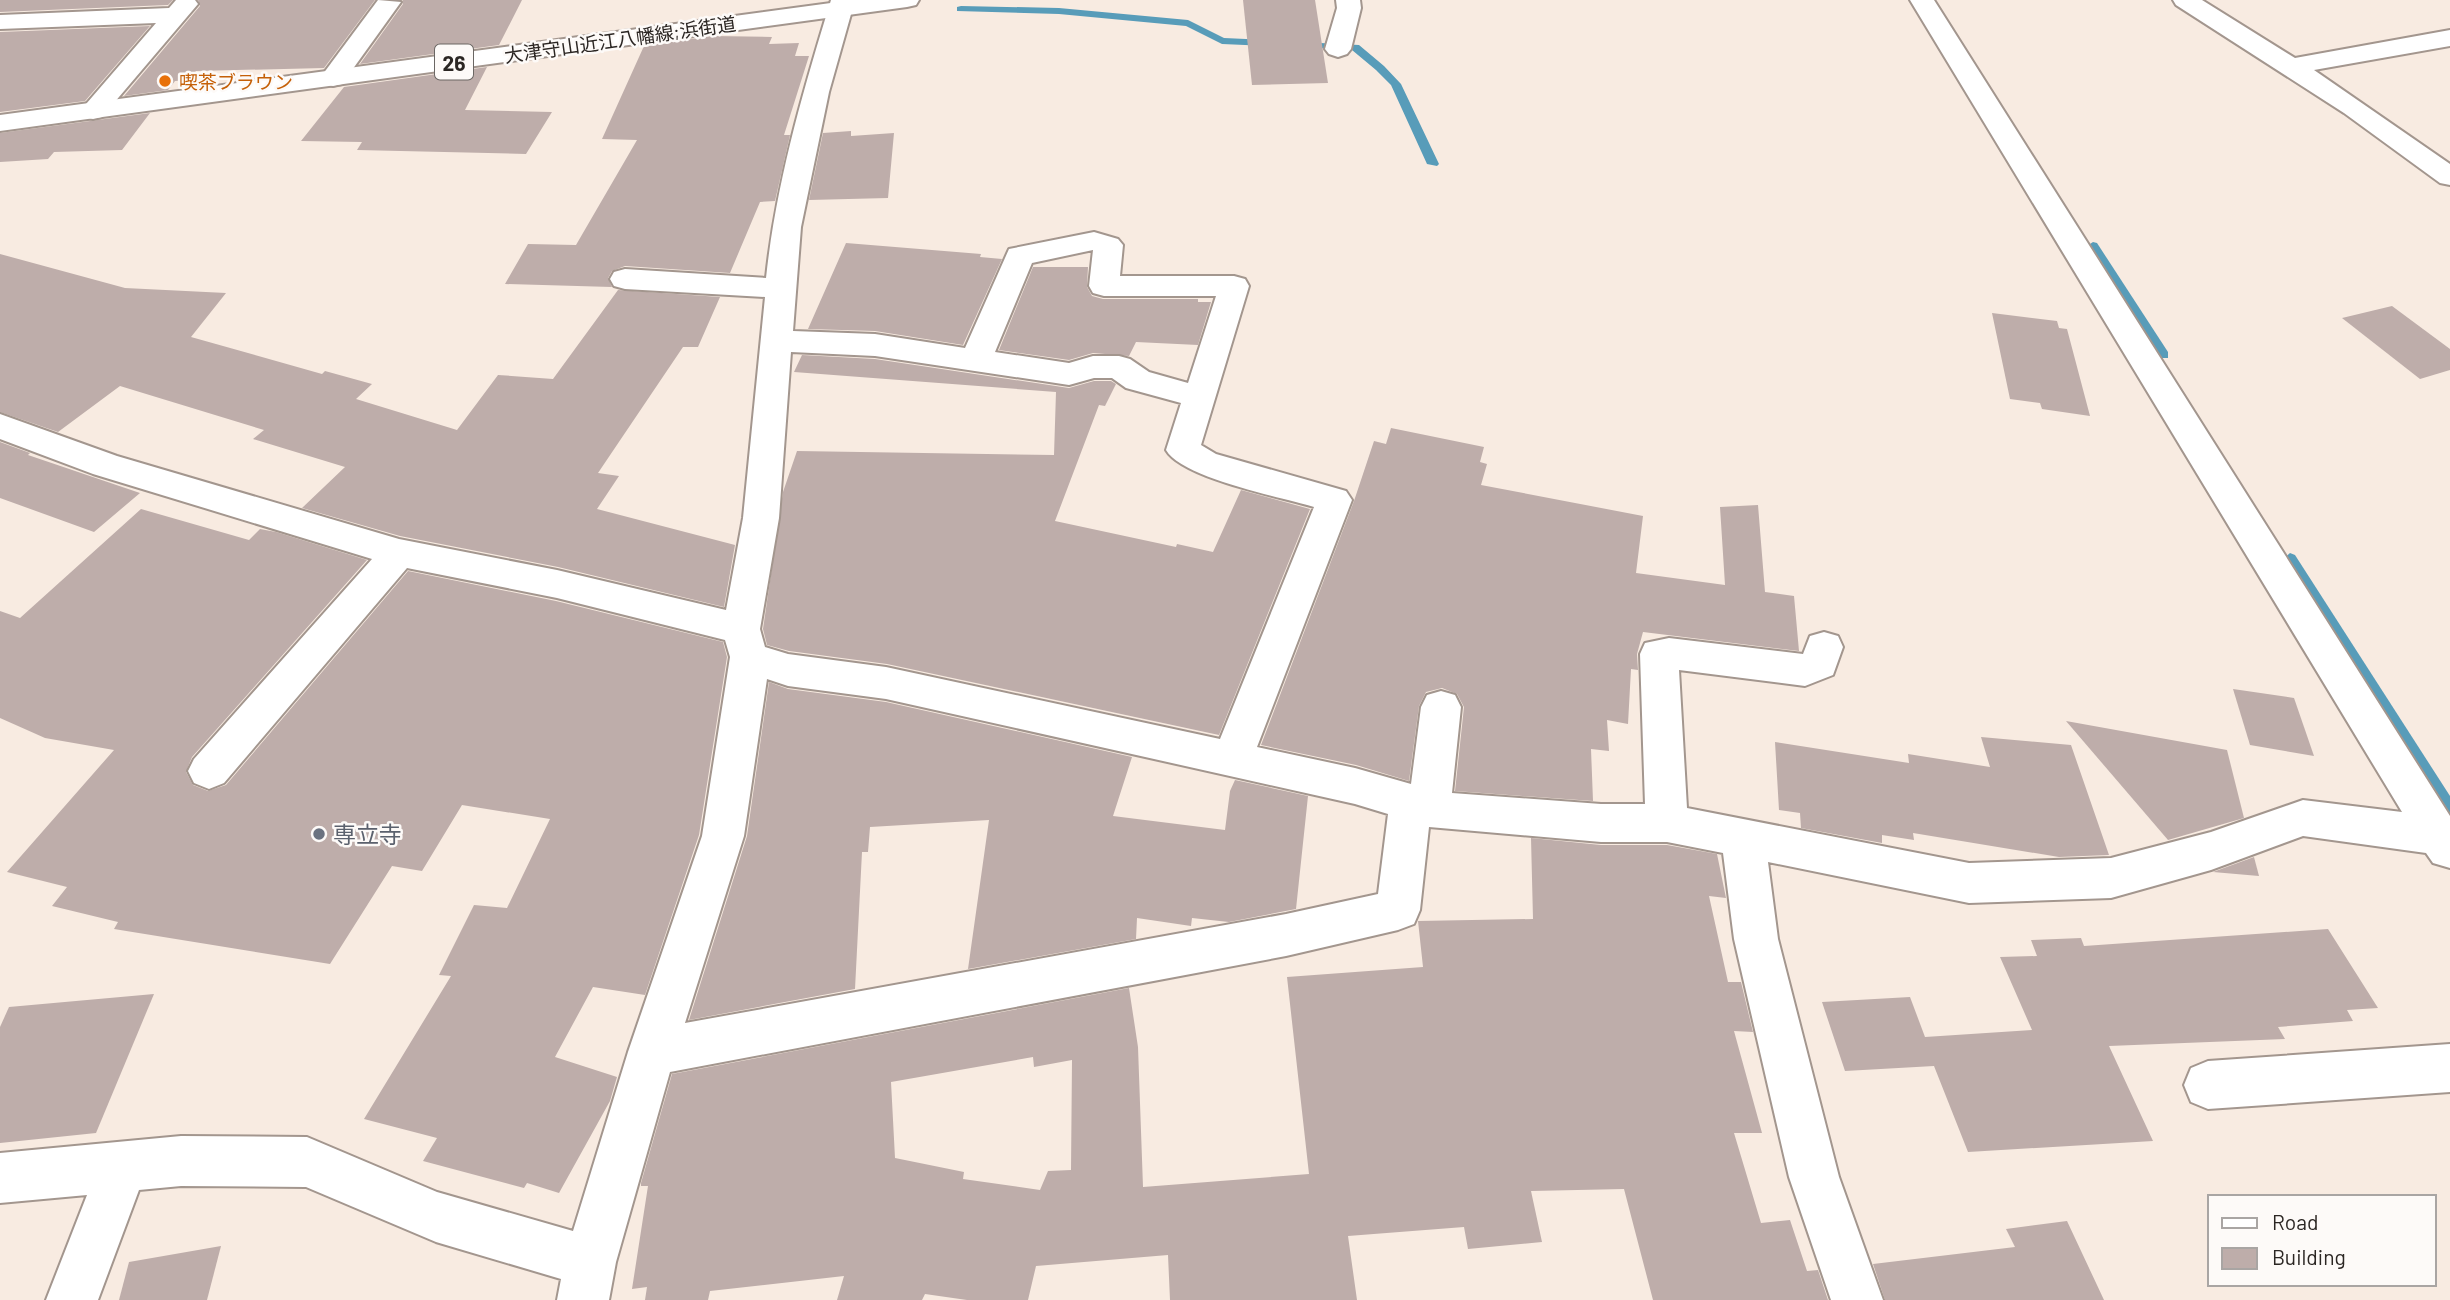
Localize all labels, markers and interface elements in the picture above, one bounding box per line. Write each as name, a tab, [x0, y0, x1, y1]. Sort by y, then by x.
street label: 大津守山近江八幡線;浜街道	[503, 11, 737, 67]
road number: 26	[435, 44, 473, 80]
place label: 喫茶ブラウン	[179, 70, 293, 93]
marker: 喫茶ブラウン	[157, 73, 173, 89]
place label: 専立寺	[333, 820, 402, 848]
marker: 専立寺	[311, 826, 327, 842]
legend	[2208, 1195, 2436, 1286]
text: Road	[2272, 1209, 2318, 1234]
text: Building	[2272, 1244, 2346, 1269]

